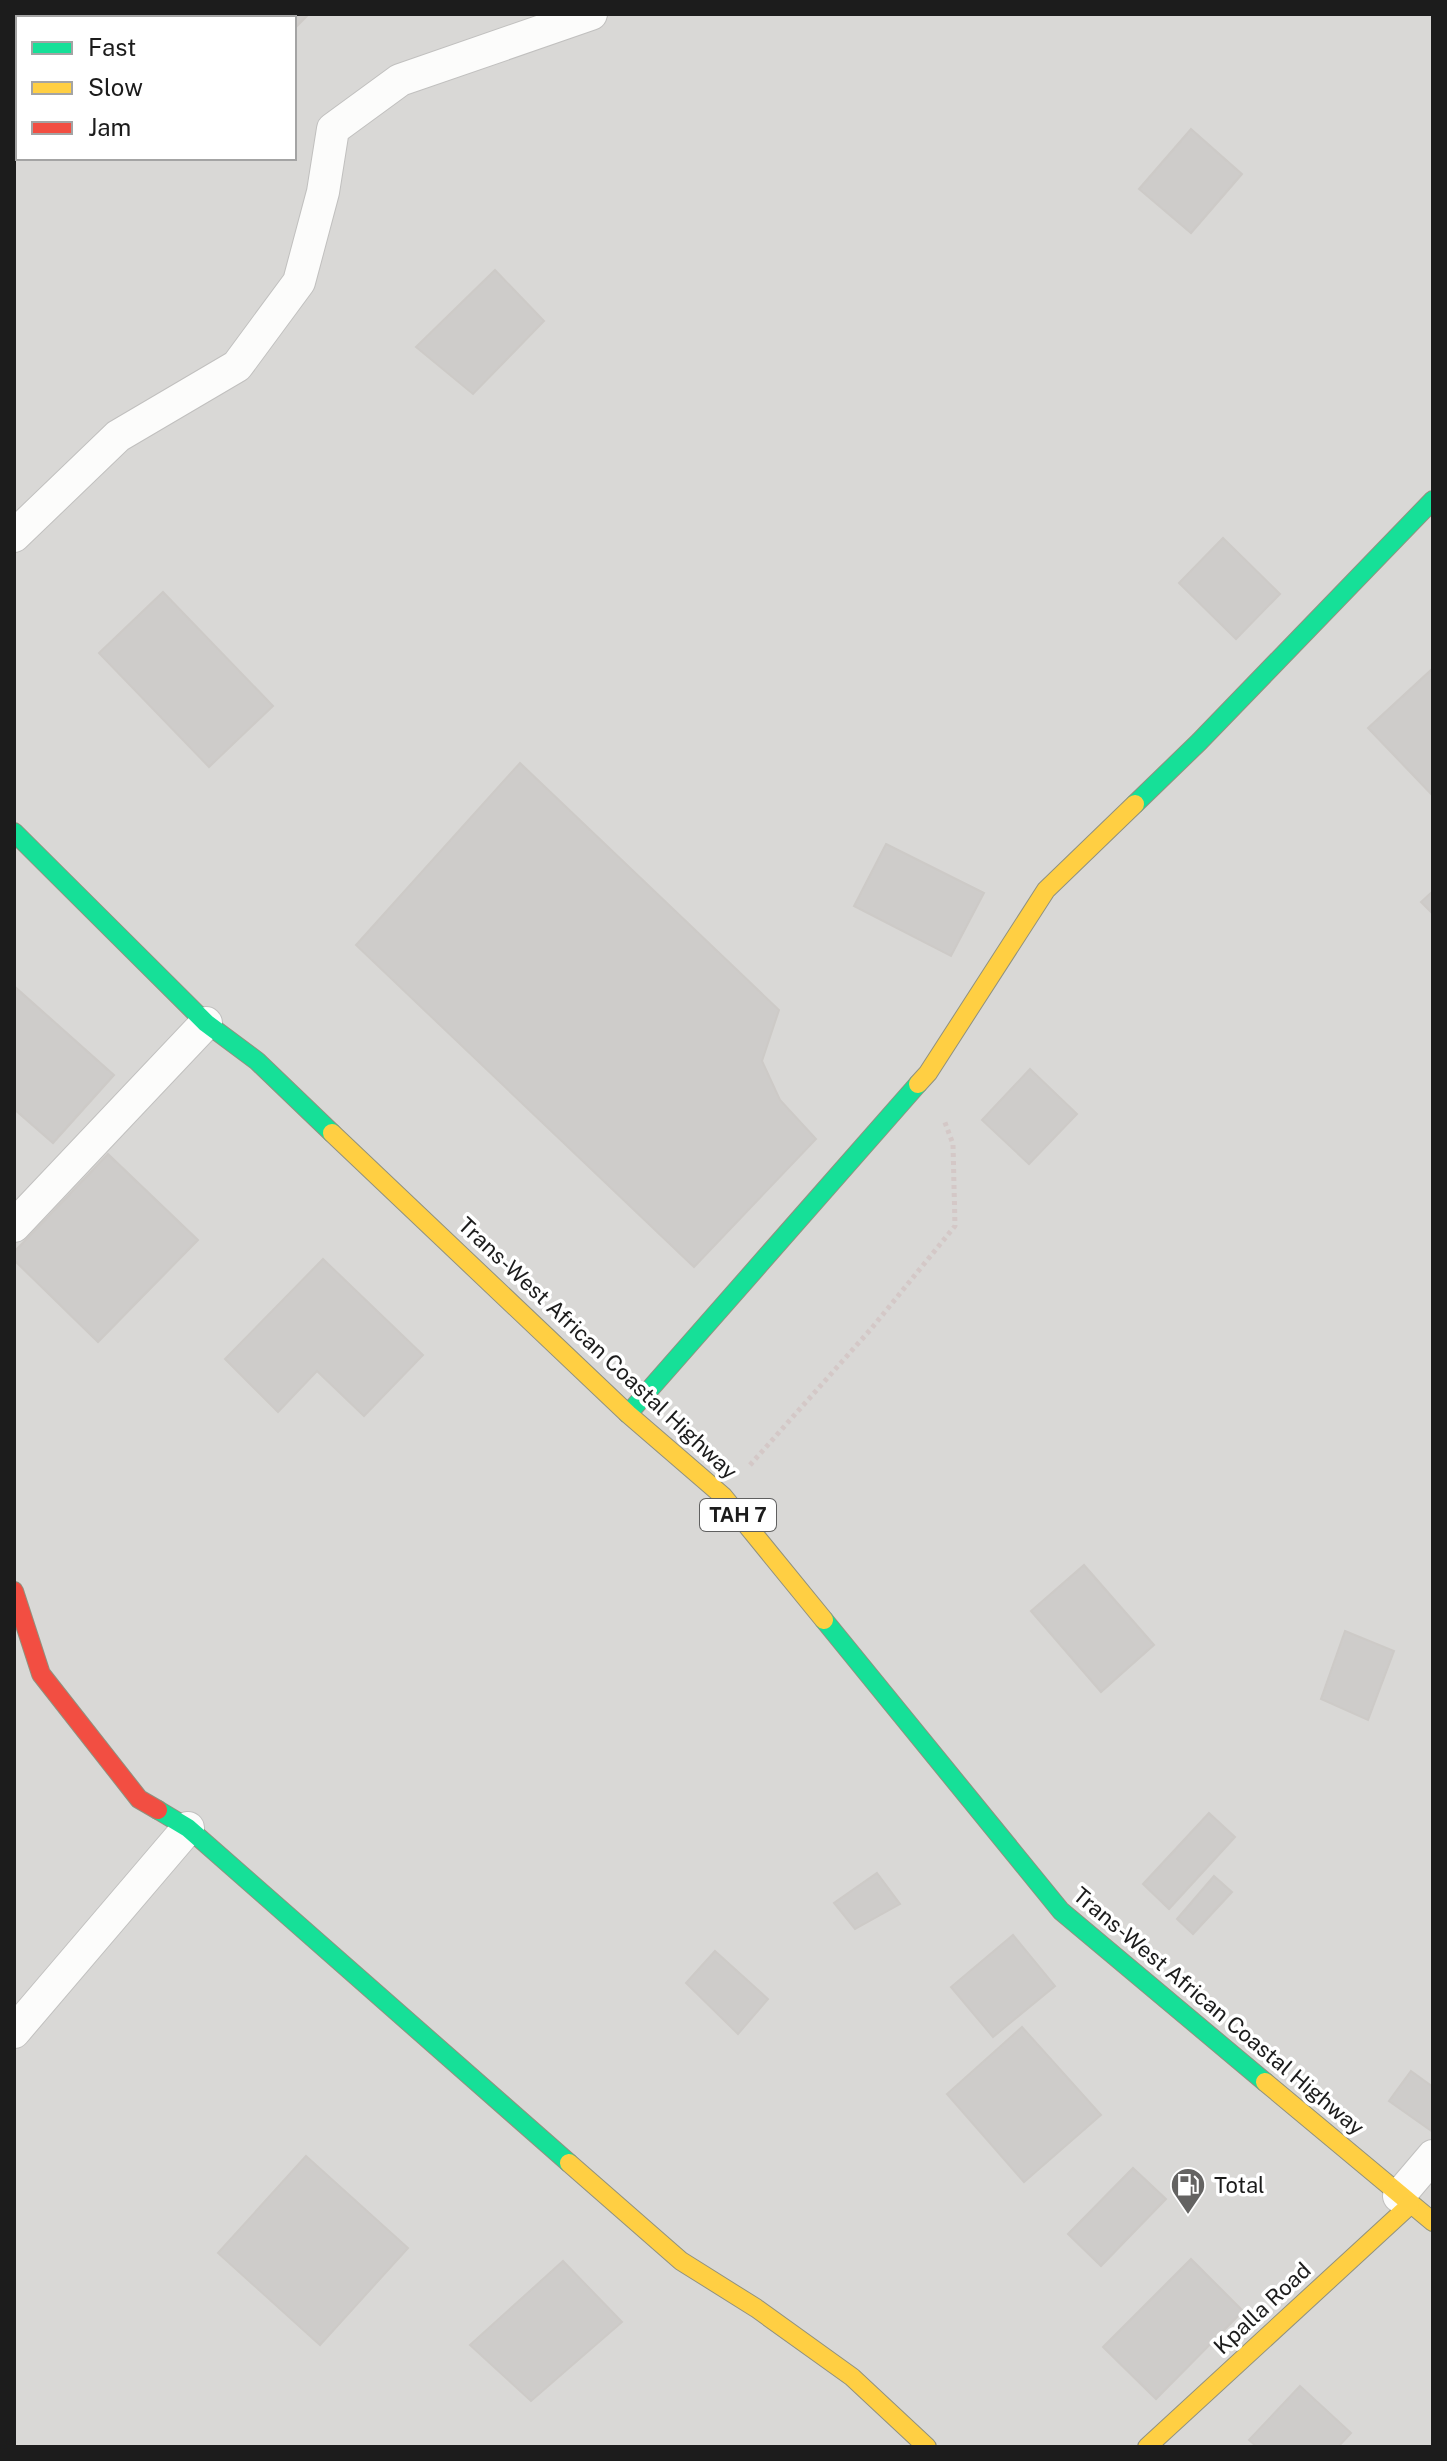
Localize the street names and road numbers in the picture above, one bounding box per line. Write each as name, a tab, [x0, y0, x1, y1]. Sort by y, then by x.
street label: Trans-West African Coastal Highway	[453, 1212, 743, 1485]
road number: TAH 7	[700, 1499, 776, 1531]
street label: Trans-West African Coastal Highway	[1068, 1881, 1370, 2141]
street label: Kpalla Road	[1208, 2257, 1316, 2359]

